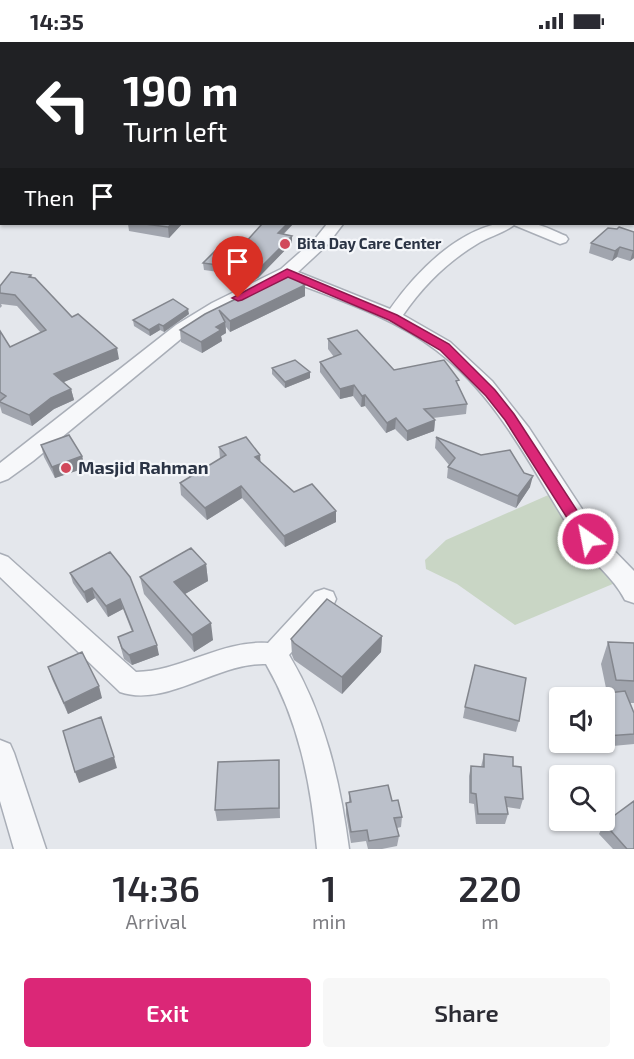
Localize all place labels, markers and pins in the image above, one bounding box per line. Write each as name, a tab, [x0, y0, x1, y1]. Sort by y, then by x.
place label: Bita Day Care Center	[297, 234, 442, 253]
pin	[212, 236, 263, 298]
marker: Bita Day Care Center	[278, 237, 292, 251]
place label: Masjid Rahman	[78, 456, 209, 478]
marker: Masjid Rahman	[59, 461, 73, 475]

